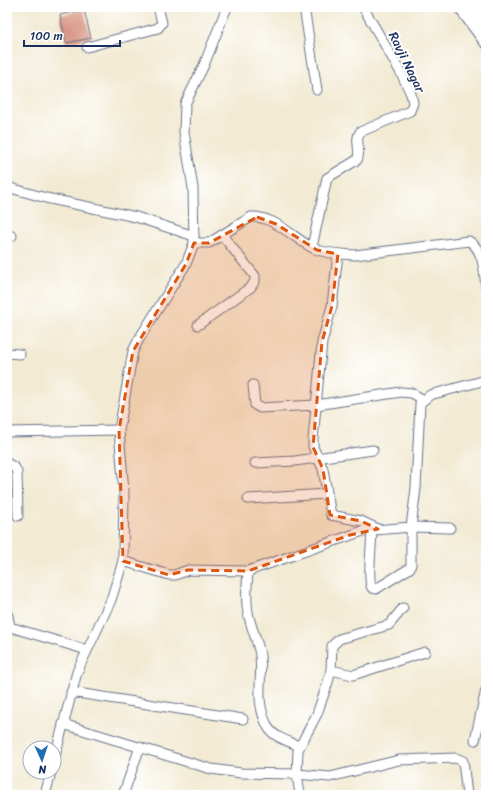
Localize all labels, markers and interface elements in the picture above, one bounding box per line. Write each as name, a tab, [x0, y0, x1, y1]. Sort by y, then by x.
scale bar	[24, 22, 120, 48]
text: 100 m	[30, 25, 63, 47]
street label: Ravji Nagar	[382, 27, 432, 97]
north arrow	[22, 740, 62, 780]
text: N	[38, 760, 48, 779]

